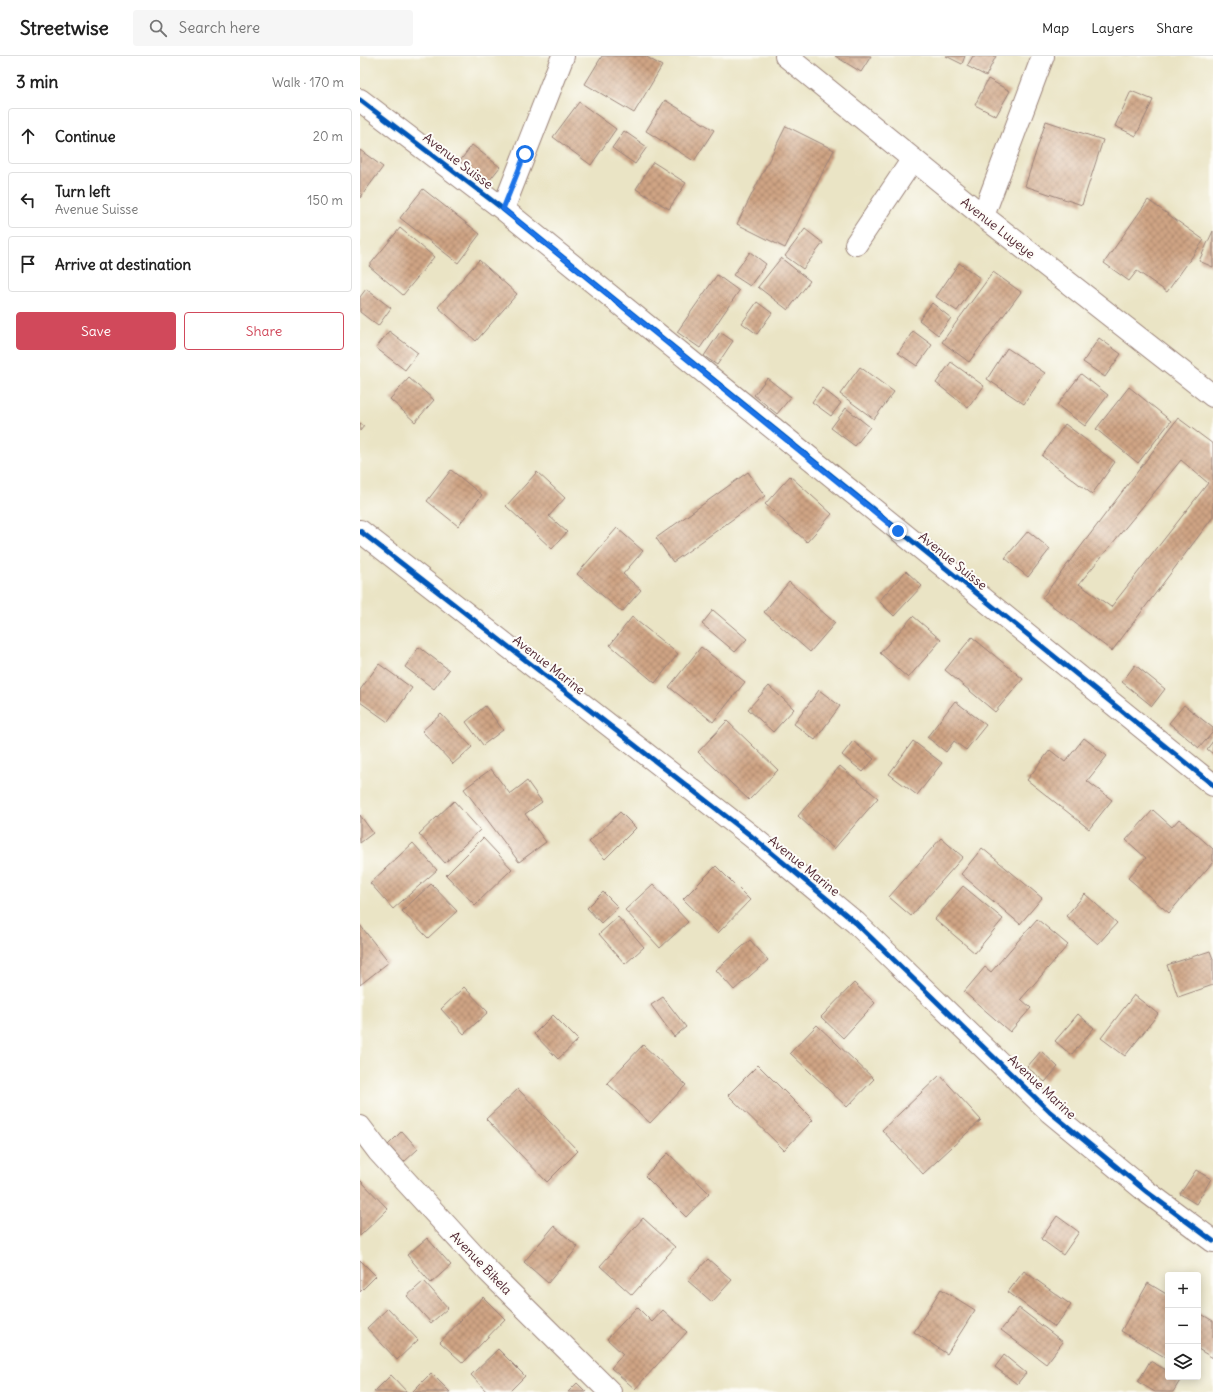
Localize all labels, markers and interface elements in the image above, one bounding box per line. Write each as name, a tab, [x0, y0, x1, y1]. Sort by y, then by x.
search box	[133, 10, 413, 46]
text: Streetwise	[20, 16, 109, 40]
icon: search	[147, 17, 169, 39]
text: Search here	[179, 18, 260, 37]
text: Map	[1042, 19, 1069, 37]
text: Layers	[1091, 19, 1134, 37]
text: Share	[1156, 19, 1193, 37]
text: 3 min	[16, 71, 58, 93]
text: Walk · 170 m	[272, 74, 344, 91]
icon: ahead	[17, 125, 39, 147]
text: Continue	[55, 127, 116, 146]
text: 20 m	[313, 128, 343, 145]
street label: Avenue Suisse	[420, 129, 496, 193]
route start	[516, 145, 534, 163]
text: Turn left	[55, 182, 110, 201]
icon: left	[17, 189, 39, 211]
text: 150 m	[307, 192, 343, 209]
street label: Avenue Luyeye	[957, 194, 1039, 262]
text: Avenue Suisse	[55, 201, 138, 218]
icon: arrive	[17, 253, 39, 275]
text: Arrive at destination	[55, 255, 191, 274]
button: Save	[16, 312, 176, 350]
button: Share	[184, 312, 344, 350]
route end	[889, 522, 907, 540]
street label: Avenue Suisse	[915, 528, 991, 594]
street label: Avenue Marine	[509, 631, 589, 699]
street label: Avenue Marine	[765, 832, 843, 900]
street label: Avenue Marine	[1004, 1051, 1080, 1123]
street label: Avenue Bikela	[446, 1228, 516, 1298]
map controls	[1165, 1272, 1201, 1380]
button: +	[1165, 1272, 1201, 1308]
button: −	[1165, 1308, 1201, 1344]
button: layers	[1165, 1344, 1201, 1380]

